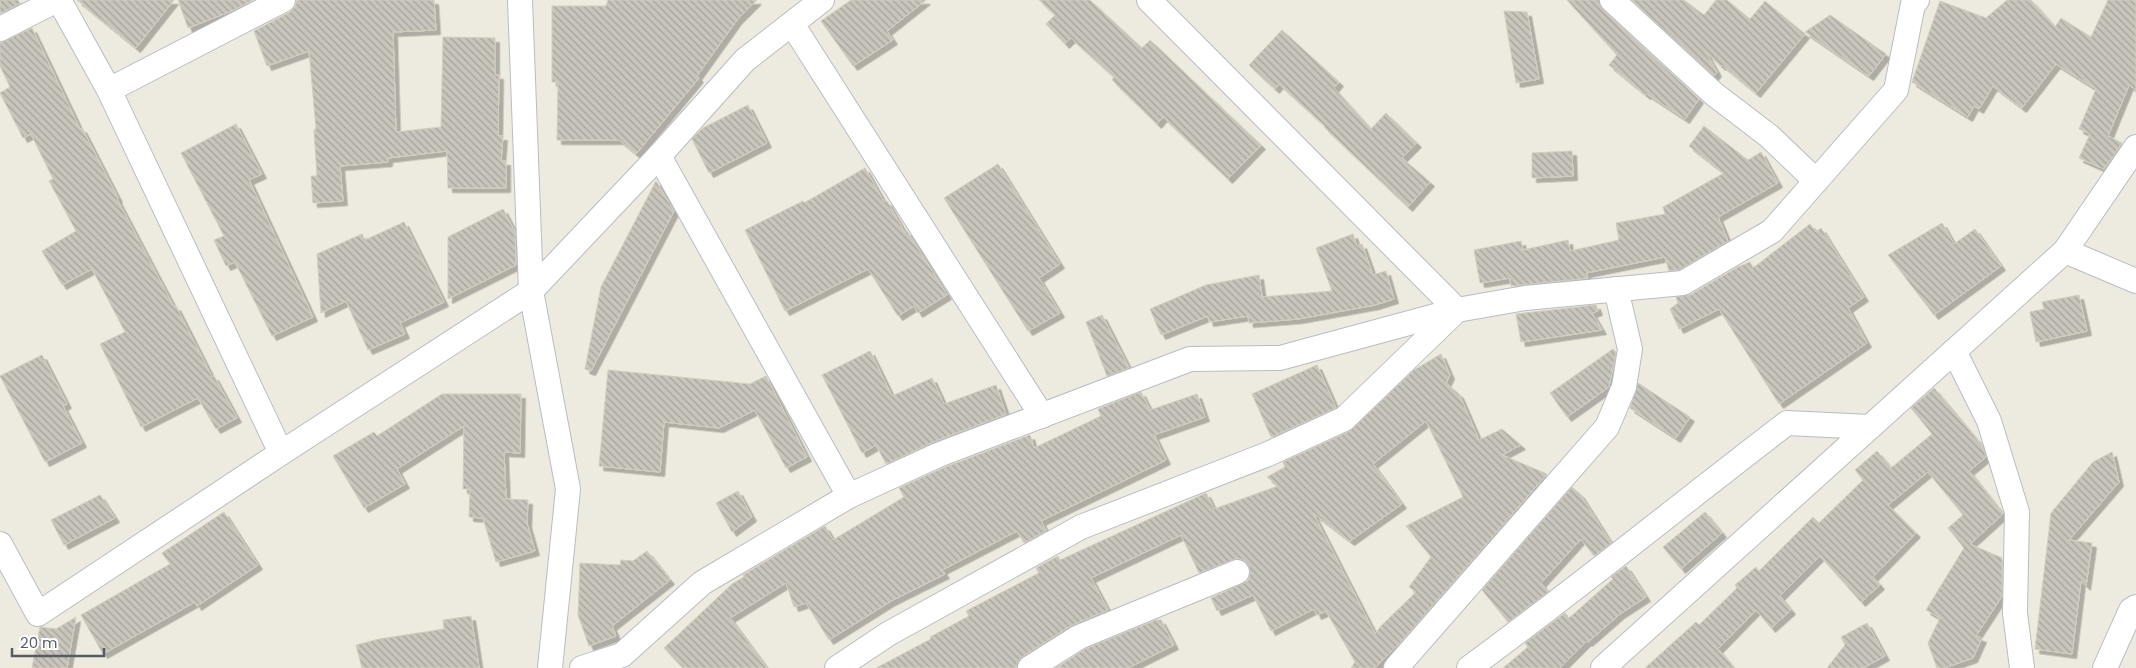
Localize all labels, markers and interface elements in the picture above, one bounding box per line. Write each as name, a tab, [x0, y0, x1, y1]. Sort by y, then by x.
scale bar	[12, 626, 105, 658]
text: 20 m	[20, 632, 58, 653]

